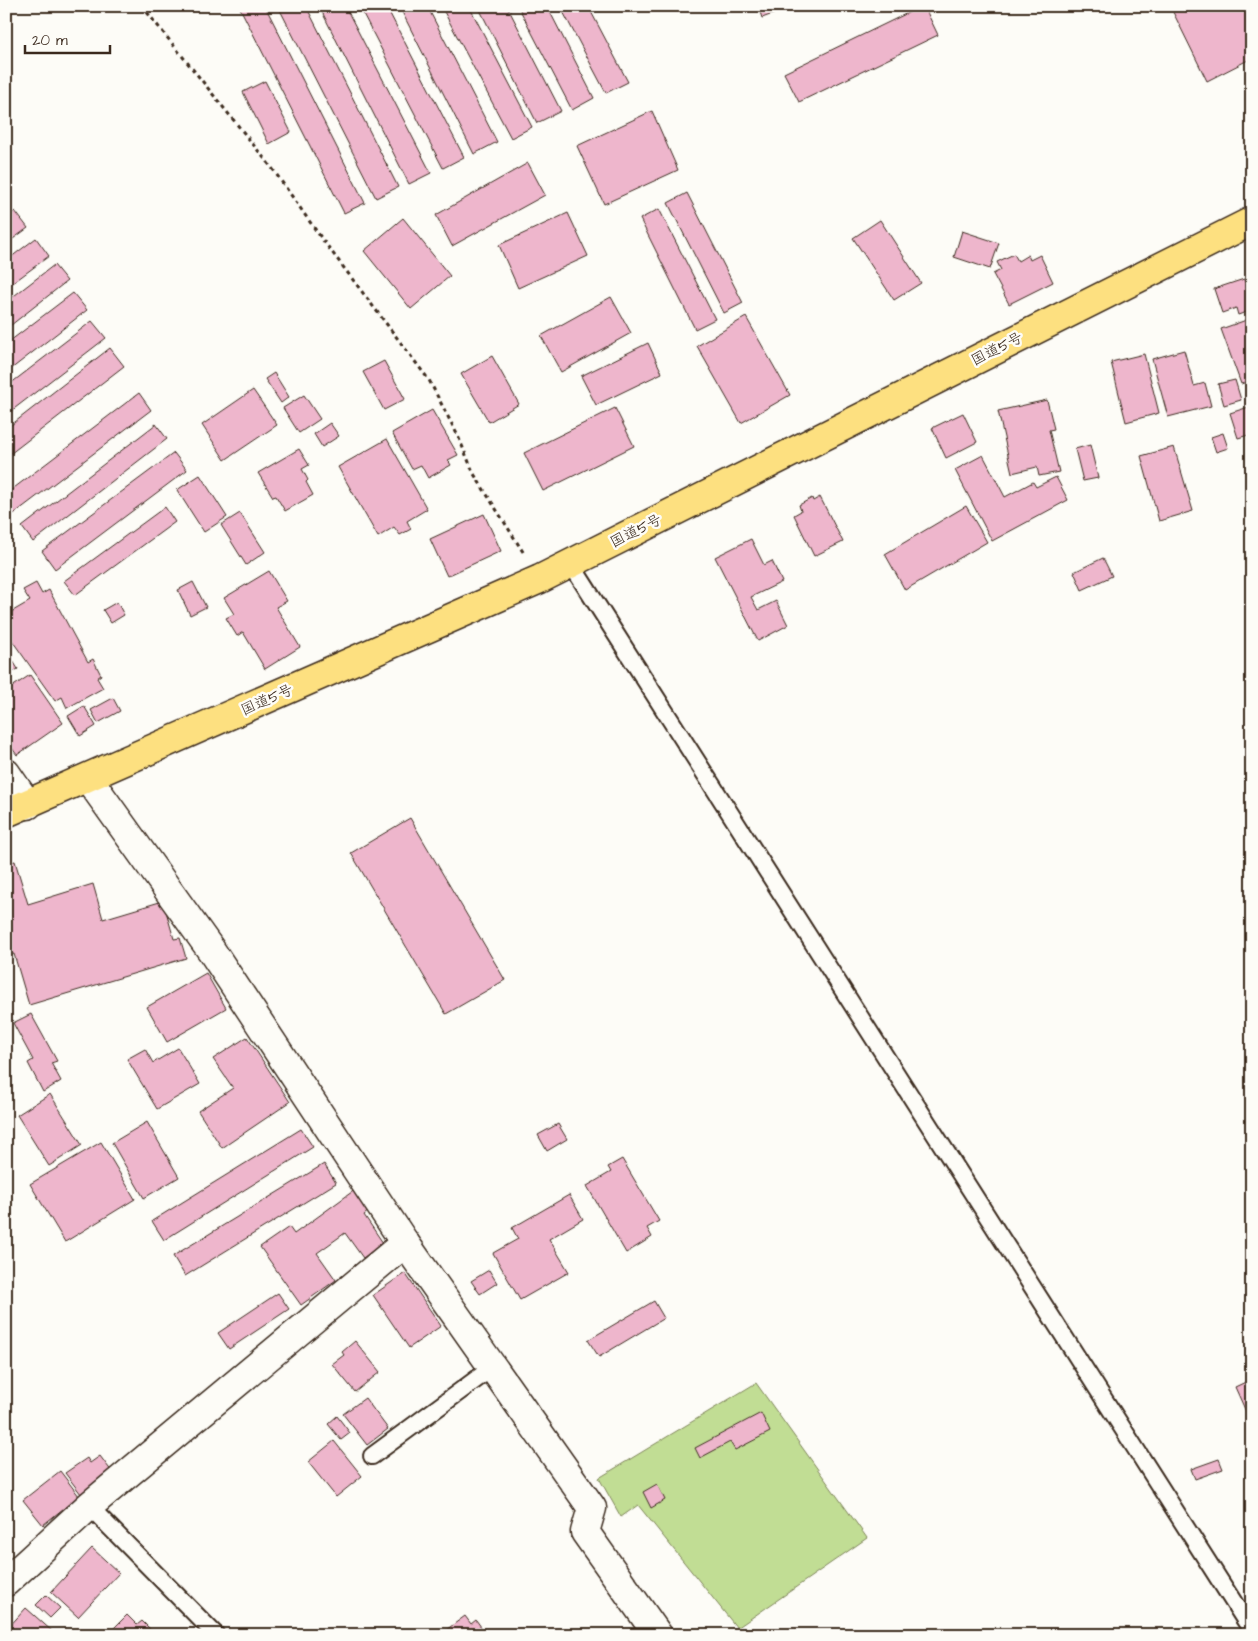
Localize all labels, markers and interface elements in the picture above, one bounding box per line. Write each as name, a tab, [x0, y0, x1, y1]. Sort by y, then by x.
scale bar	[25, 22, 110, 54]
text: 20 m	[32, 30, 68, 51]
street label: 国道5号	[967, 327, 1027, 371]
street label: 国道5号	[606, 509, 666, 553]
street label: 国道5号	[237, 679, 297, 721]

